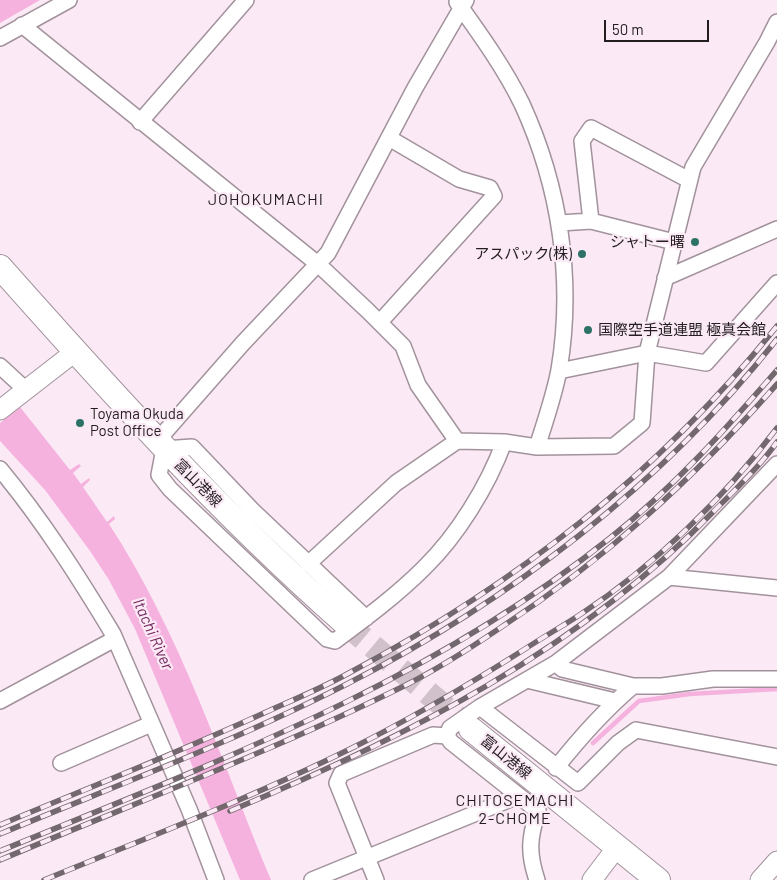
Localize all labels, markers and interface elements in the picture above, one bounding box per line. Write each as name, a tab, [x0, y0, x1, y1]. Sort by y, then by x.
scale bar	[607, 10, 712, 42]
text: 50 m	[612, 20, 644, 38]
district label: JOHOKUMACHI	[207, 190, 325, 210]
place label: シャトー曙	[610, 233, 685, 251]
marker: シャトー曙	[689, 236, 701, 248]
place label: アスパック(株)	[474, 245, 572, 263]
marker: アスパック(株)	[576, 248, 588, 260]
place label: 国際空手道連盟 極真会館	[598, 321, 766, 339]
marker: 国際空手道連盟 極真会館	[582, 324, 594, 336]
place label: Toyama Okuda Post Office	[90, 405, 184, 440]
marker: Toyama Okuda Post Office	[74, 417, 86, 429]
street label: 富山港線	[170, 455, 226, 511]
water label: Itachi River	[129, 595, 177, 673]
street label: 富山港線	[477, 731, 535, 783]
district label: CHITOSEMACHI 2-CHOME	[454, 791, 576, 829]

